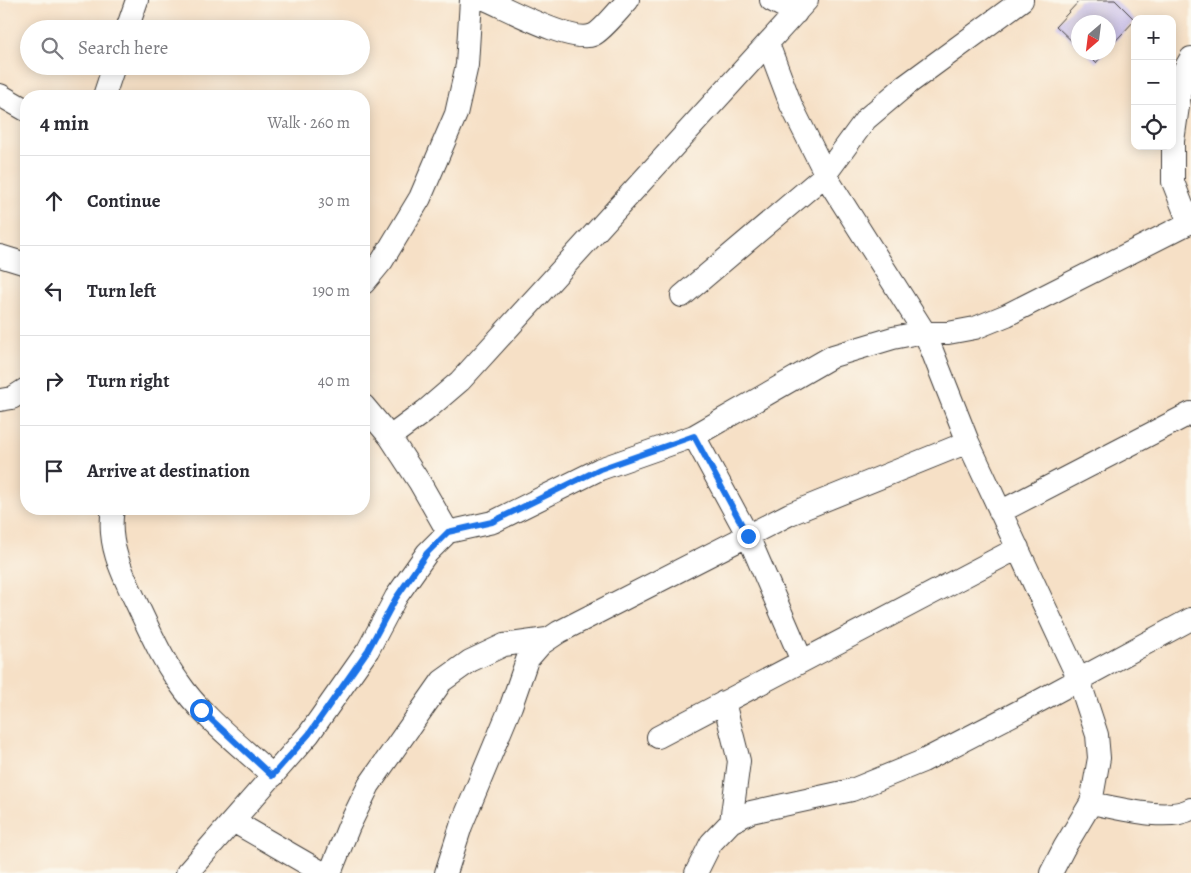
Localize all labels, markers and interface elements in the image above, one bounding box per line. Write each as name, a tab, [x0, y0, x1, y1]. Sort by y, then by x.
north arrow	[1071, 15, 1116, 60]
map controls	[1131, 15, 1176, 150]
button: +	[1131, 15, 1176, 60]
search box	[20, 20, 370, 75]
icon: search	[38, 34, 66, 62]
text: Search here	[78, 35, 168, 61]
button: −	[1131, 60, 1176, 105]
button: locate	[1131, 105, 1176, 150]
text: 4 min	[40, 109, 89, 137]
text: Walk · 260 m	[268, 112, 350, 134]
icon: ahead	[40, 187, 68, 215]
text: Continue	[87, 188, 161, 214]
text: 30 m	[318, 190, 350, 212]
icon: left	[40, 277, 68, 305]
text: Turn left	[87, 278, 156, 304]
text: 190 m	[312, 280, 350, 302]
icon: right	[40, 367, 68, 395]
text: Turn right	[87, 368, 169, 394]
text: 40 m	[318, 370, 350, 392]
icon: arrive	[40, 457, 68, 485]
text: Arrive at destination	[87, 458, 250, 484]
route end	[737, 525, 760, 548]
route start	[190, 699, 213, 722]

